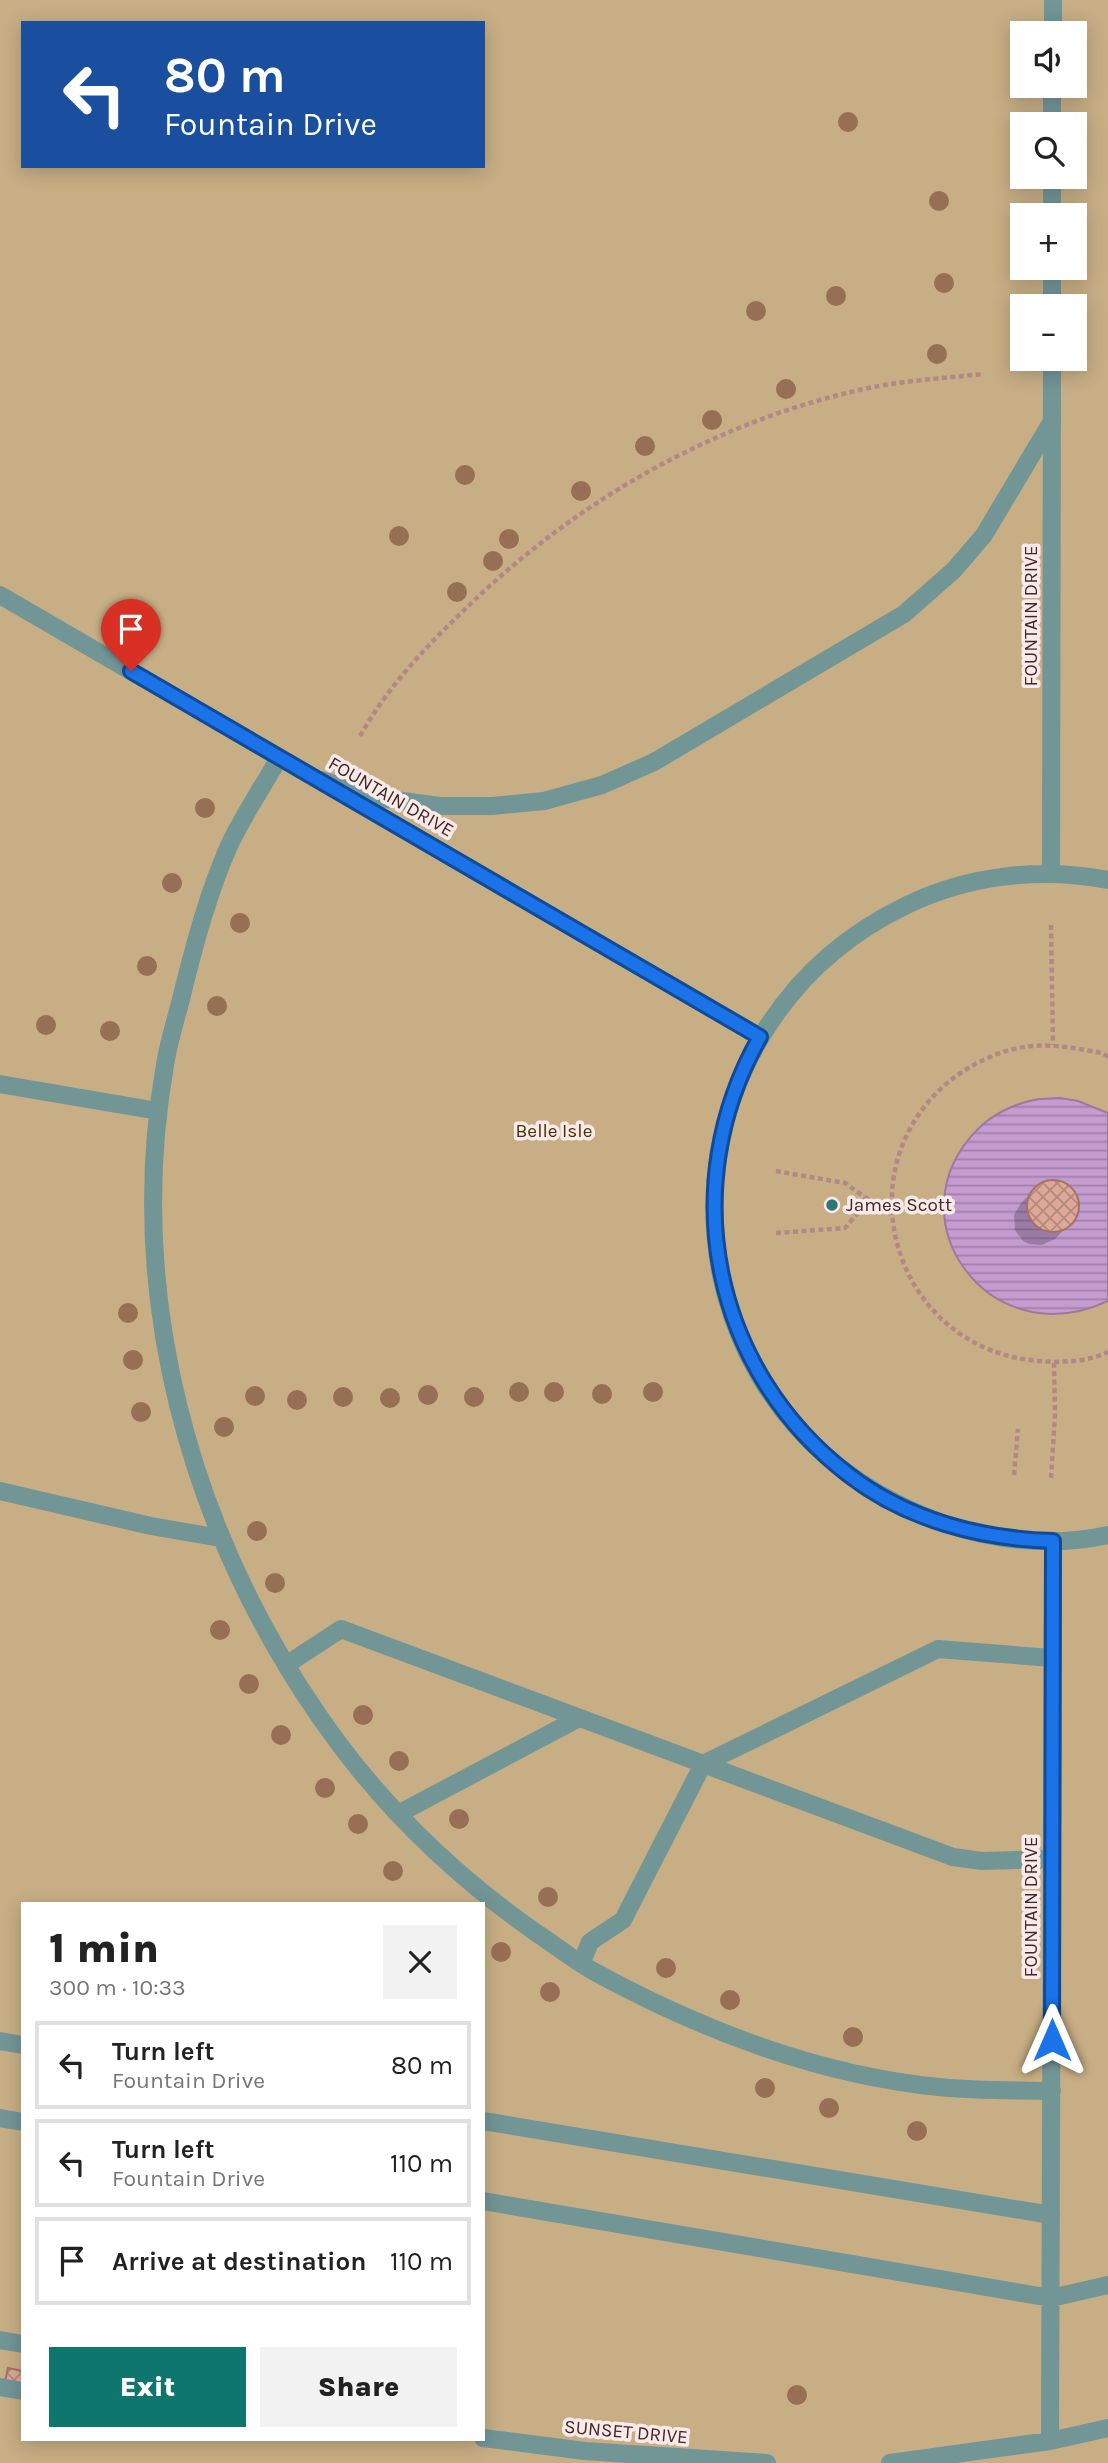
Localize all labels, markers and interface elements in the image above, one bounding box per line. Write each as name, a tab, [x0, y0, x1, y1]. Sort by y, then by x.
map controls	[1010, 21, 1087, 371]
button: sound	[1010, 21, 1087, 98]
text: 80 m	[164, 47, 286, 104]
icon: left	[49, 49, 140, 140]
text: Fountain Drive	[164, 106, 377, 143]
button: search	[1010, 112, 1087, 189]
button: +	[1010, 203, 1087, 280]
button: −	[1010, 294, 1087, 371]
street label: FOUNTAIN DRIVE	[1020, 546, 1042, 686]
pin	[101, 599, 161, 671]
icon: arrive	[112, 610, 150, 648]
street label: FOUNTAIN DRIVE	[324, 752, 458, 842]
park label: Belle Isle	[516, 1120, 592, 1142]
place label: James Scott	[846, 1194, 952, 1216]
marker: James Scott	[824, 1197, 840, 1213]
street label: FOUNTAIN DRIVE	[1020, 1837, 1042, 1977]
text: 1 min	[49, 1923, 159, 1973]
button: close	[383, 1925, 457, 1999]
text: 300 m · 10:33	[49, 1974, 186, 2001]
position arrow	[1015, 2003, 1089, 2077]
text: Turn left	[112, 2036, 214, 2067]
icon: left	[53, 2046, 91, 2084]
text: 80 m	[391, 2050, 453, 2081]
text: Fountain Drive	[112, 2067, 265, 2094]
text: Turn left	[112, 2134, 214, 2165]
icon: left	[53, 2144, 91, 2182]
text: 110 m	[390, 2148, 453, 2179]
text: Fountain Drive	[112, 2165, 265, 2192]
icon: arrive	[53, 2242, 91, 2280]
text: Arrive at destination	[112, 2246, 366, 2277]
text: 110 m	[390, 2246, 453, 2277]
button: Exit	[49, 2347, 246, 2427]
button: Share	[260, 2347, 457, 2427]
street label: SUNSET DRIVE	[563, 2416, 689, 2448]

